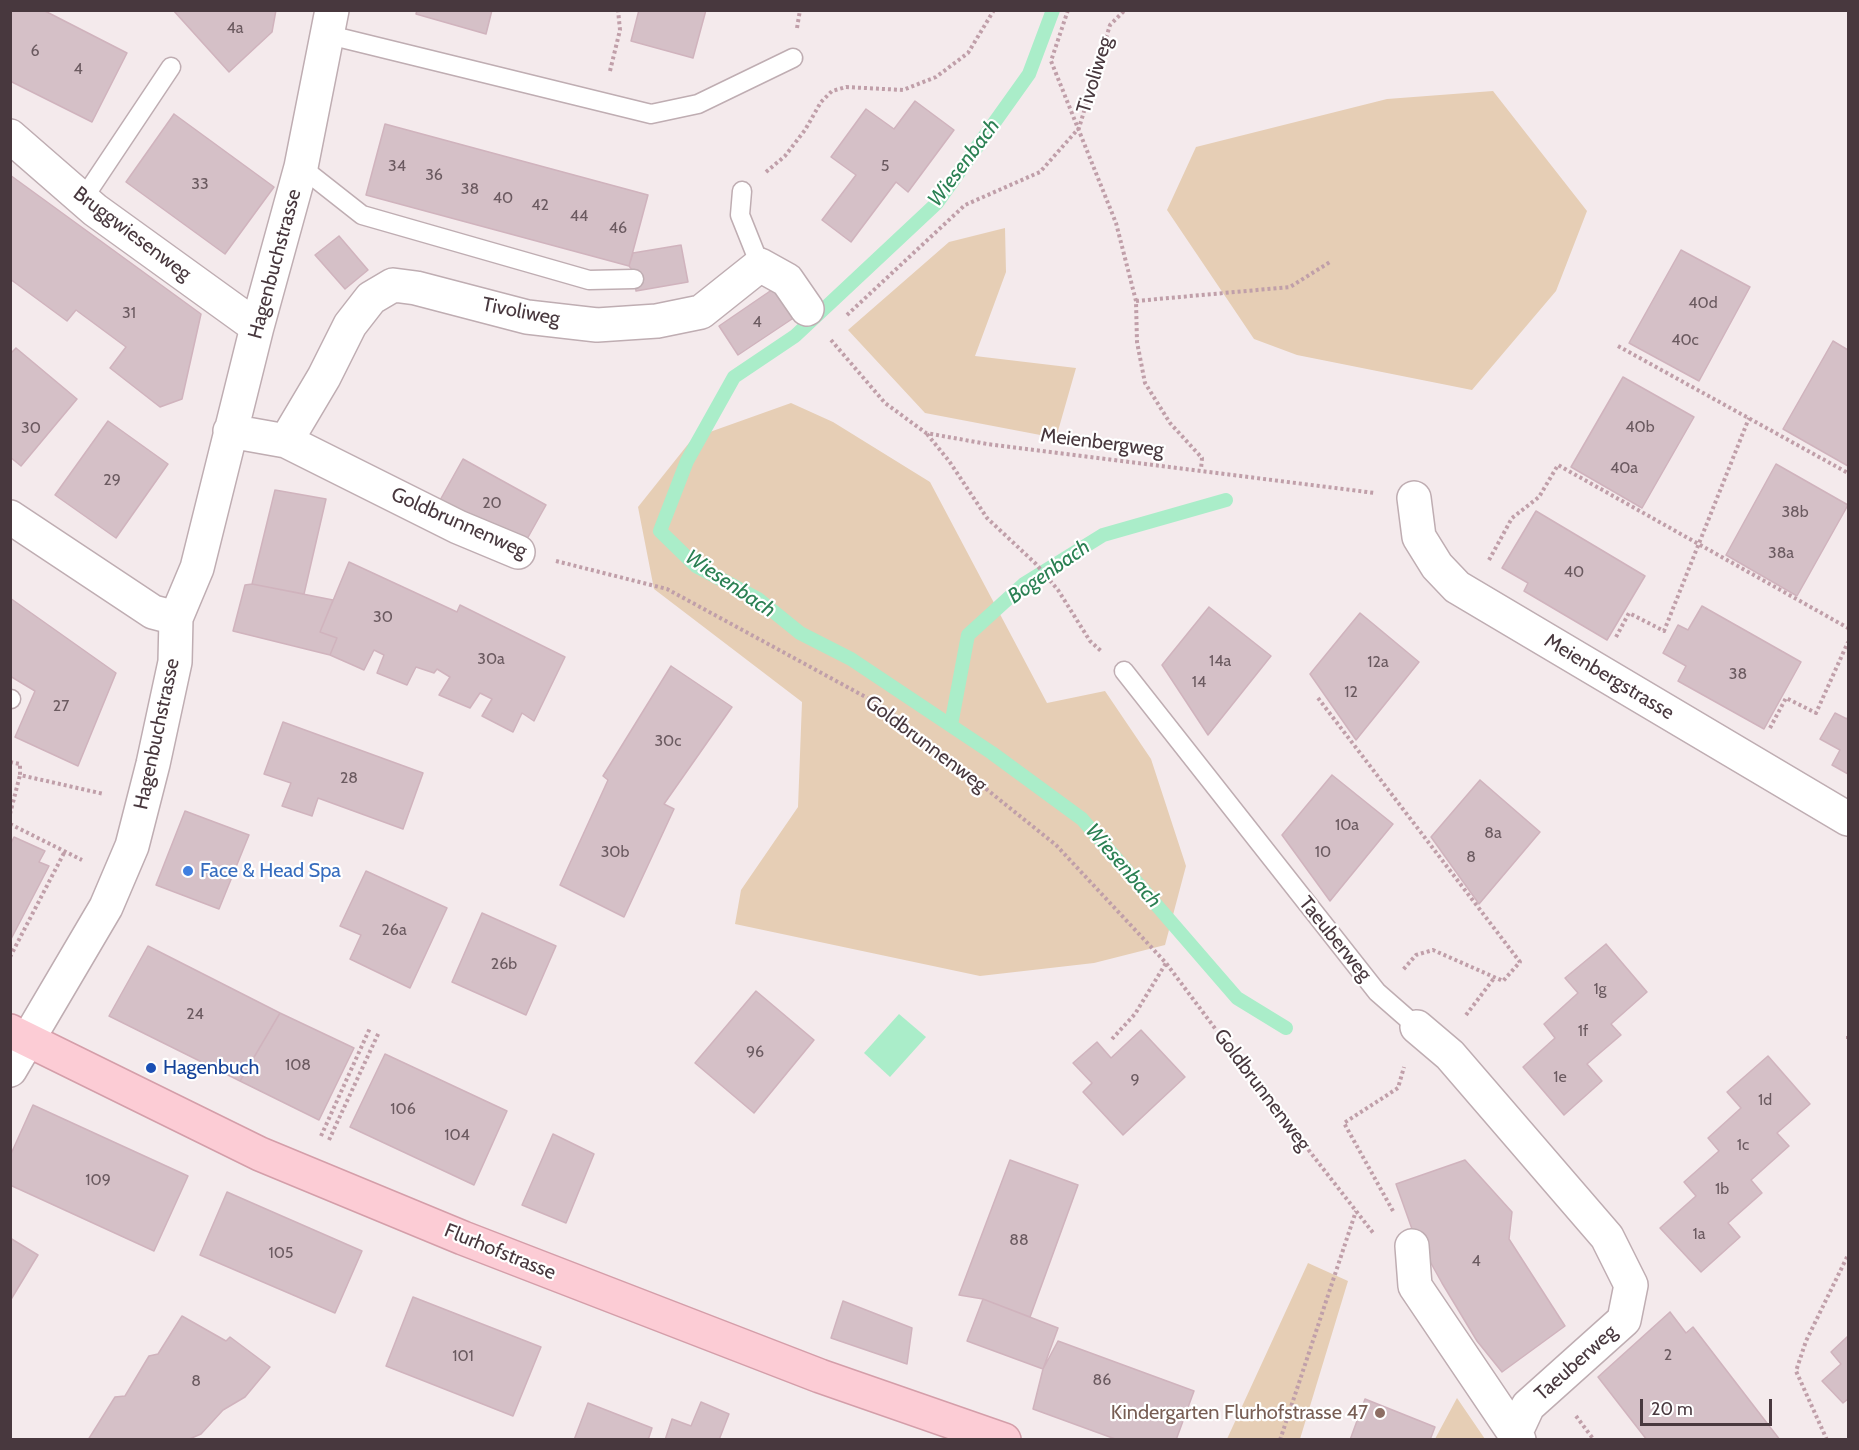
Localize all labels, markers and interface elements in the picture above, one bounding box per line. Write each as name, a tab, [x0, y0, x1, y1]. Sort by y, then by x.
house number: 4a	[227, 18, 243, 38]
street label: Tivoliweg	[1072, 34, 1118, 116]
house number: 6	[30, 41, 40, 61]
house number: 4	[73, 59, 83, 79]
water label: Wiesenbach	[923, 114, 1005, 212]
house number: 34	[388, 156, 406, 176]
house number: 5	[881, 156, 889, 176]
house number: 36	[425, 165, 443, 185]
house number: 33	[191, 174, 209, 194]
house number: 38	[461, 179, 479, 199]
street label: Bruggwiesenweg	[68, 182, 196, 286]
street label: Hagenbuchstrasse	[243, 187, 307, 341]
house number: 40	[493, 188, 513, 208]
house number: 42	[531, 195, 549, 215]
house number: 44	[570, 206, 588, 226]
house number: 46	[609, 218, 627, 238]
street label: Tivoliweg	[480, 293, 562, 331]
house number: 40d	[1688, 293, 1718, 313]
house number: 31	[122, 303, 136, 323]
house number: 4	[752, 312, 762, 332]
house number: 40c	[1671, 330, 1699, 350]
house number: 40b	[1625, 417, 1655, 437]
house number: 30	[21, 418, 41, 438]
street label: Meienbergweg	[1039, 424, 1165, 462]
house number: 40a	[1610, 458, 1638, 478]
house number: 29	[103, 470, 121, 490]
street label: Goldbrunnenweg	[387, 482, 531, 564]
house number: 20	[482, 493, 502, 513]
house number: 38b	[1781, 502, 1809, 522]
water label: Bogenbach	[1003, 535, 1095, 609]
house number: 38a	[1768, 543, 1794, 563]
water label: Wiesenbach	[680, 545, 780, 623]
house number: 40	[1564, 562, 1584, 582]
house number: 30	[373, 607, 393, 627]
street label: Meienbergstrasse	[1540, 629, 1678, 725]
house number: 30a	[477, 649, 505, 669]
house number: 14a	[1209, 651, 1231, 671]
house number: 12a	[1367, 652, 1389, 672]
street label: Hagenbuchstrasse	[129, 656, 185, 812]
house number: 38	[1729, 664, 1747, 684]
house number: 14	[1192, 672, 1206, 692]
house number: 12	[1344, 682, 1358, 702]
street label: Goldbrunnenweg	[860, 690, 992, 798]
house number: 27	[53, 696, 69, 716]
house number: 30c	[654, 731, 682, 751]
house number: 28	[340, 768, 358, 788]
house number: 10a	[1335, 815, 1359, 835]
water label: Wiesenbach	[1080, 819, 1166, 913]
house number: 8a	[1484, 823, 1502, 843]
house number: 30b	[601, 842, 629, 862]
house number: 10	[1315, 842, 1331, 862]
house number: 8	[1466, 847, 1476, 867]
place label: Face & Head Spa	[200, 859, 341, 883]
marker: Face & Head Spa	[181, 864, 195, 878]
street label: Taeuberweg	[1294, 892, 1376, 986]
house number: 26a	[381, 920, 407, 940]
house number: 26b	[491, 954, 517, 974]
house number: 1g	[1593, 979, 1607, 999]
house number: 24	[186, 1004, 204, 1024]
house number: 1f	[1578, 1021, 1588, 1041]
street label: Goldbrunnenweg	[1208, 1024, 1316, 1156]
house number: 96	[746, 1042, 764, 1062]
house number: 108	[285, 1055, 311, 1075]
place label: Hagenbuch	[163, 1056, 259, 1080]
marker: Hagenbuch	[144, 1061, 158, 1075]
house number: 1e	[1553, 1067, 1567, 1087]
house number: 9	[1130, 1070, 1140, 1090]
house number: 1d	[1758, 1090, 1772, 1110]
house number: 106	[390, 1099, 416, 1119]
house number: 104	[444, 1125, 470, 1145]
house number: 1c	[1737, 1135, 1749, 1155]
house number: 109	[85, 1170, 111, 1190]
house number: 1b	[1715, 1179, 1729, 1199]
street label: Flurhofstrasse	[441, 1219, 559, 1285]
house number: 1a	[1693, 1224, 1705, 1244]
house number: 88	[1009, 1230, 1029, 1250]
house number: 105	[268, 1243, 294, 1263]
house number: 4	[1471, 1251, 1481, 1271]
street label: Taeuberweg	[1530, 1320, 1622, 1406]
house number: 2	[1664, 1345, 1672, 1365]
house number: 101	[452, 1346, 474, 1366]
house number: 86	[1093, 1370, 1111, 1390]
house number: 8	[191, 1371, 201, 1391]
scale bar	[1643, 1387, 1775, 1425]
text: 20 m	[1651, 1398, 1693, 1420]
place label: Kindergarten Flurhofstrasse 47	[1111, 1401, 1368, 1425]
marker: Kindergarten Flurhofstrasse 47	[1373, 1406, 1387, 1420]

